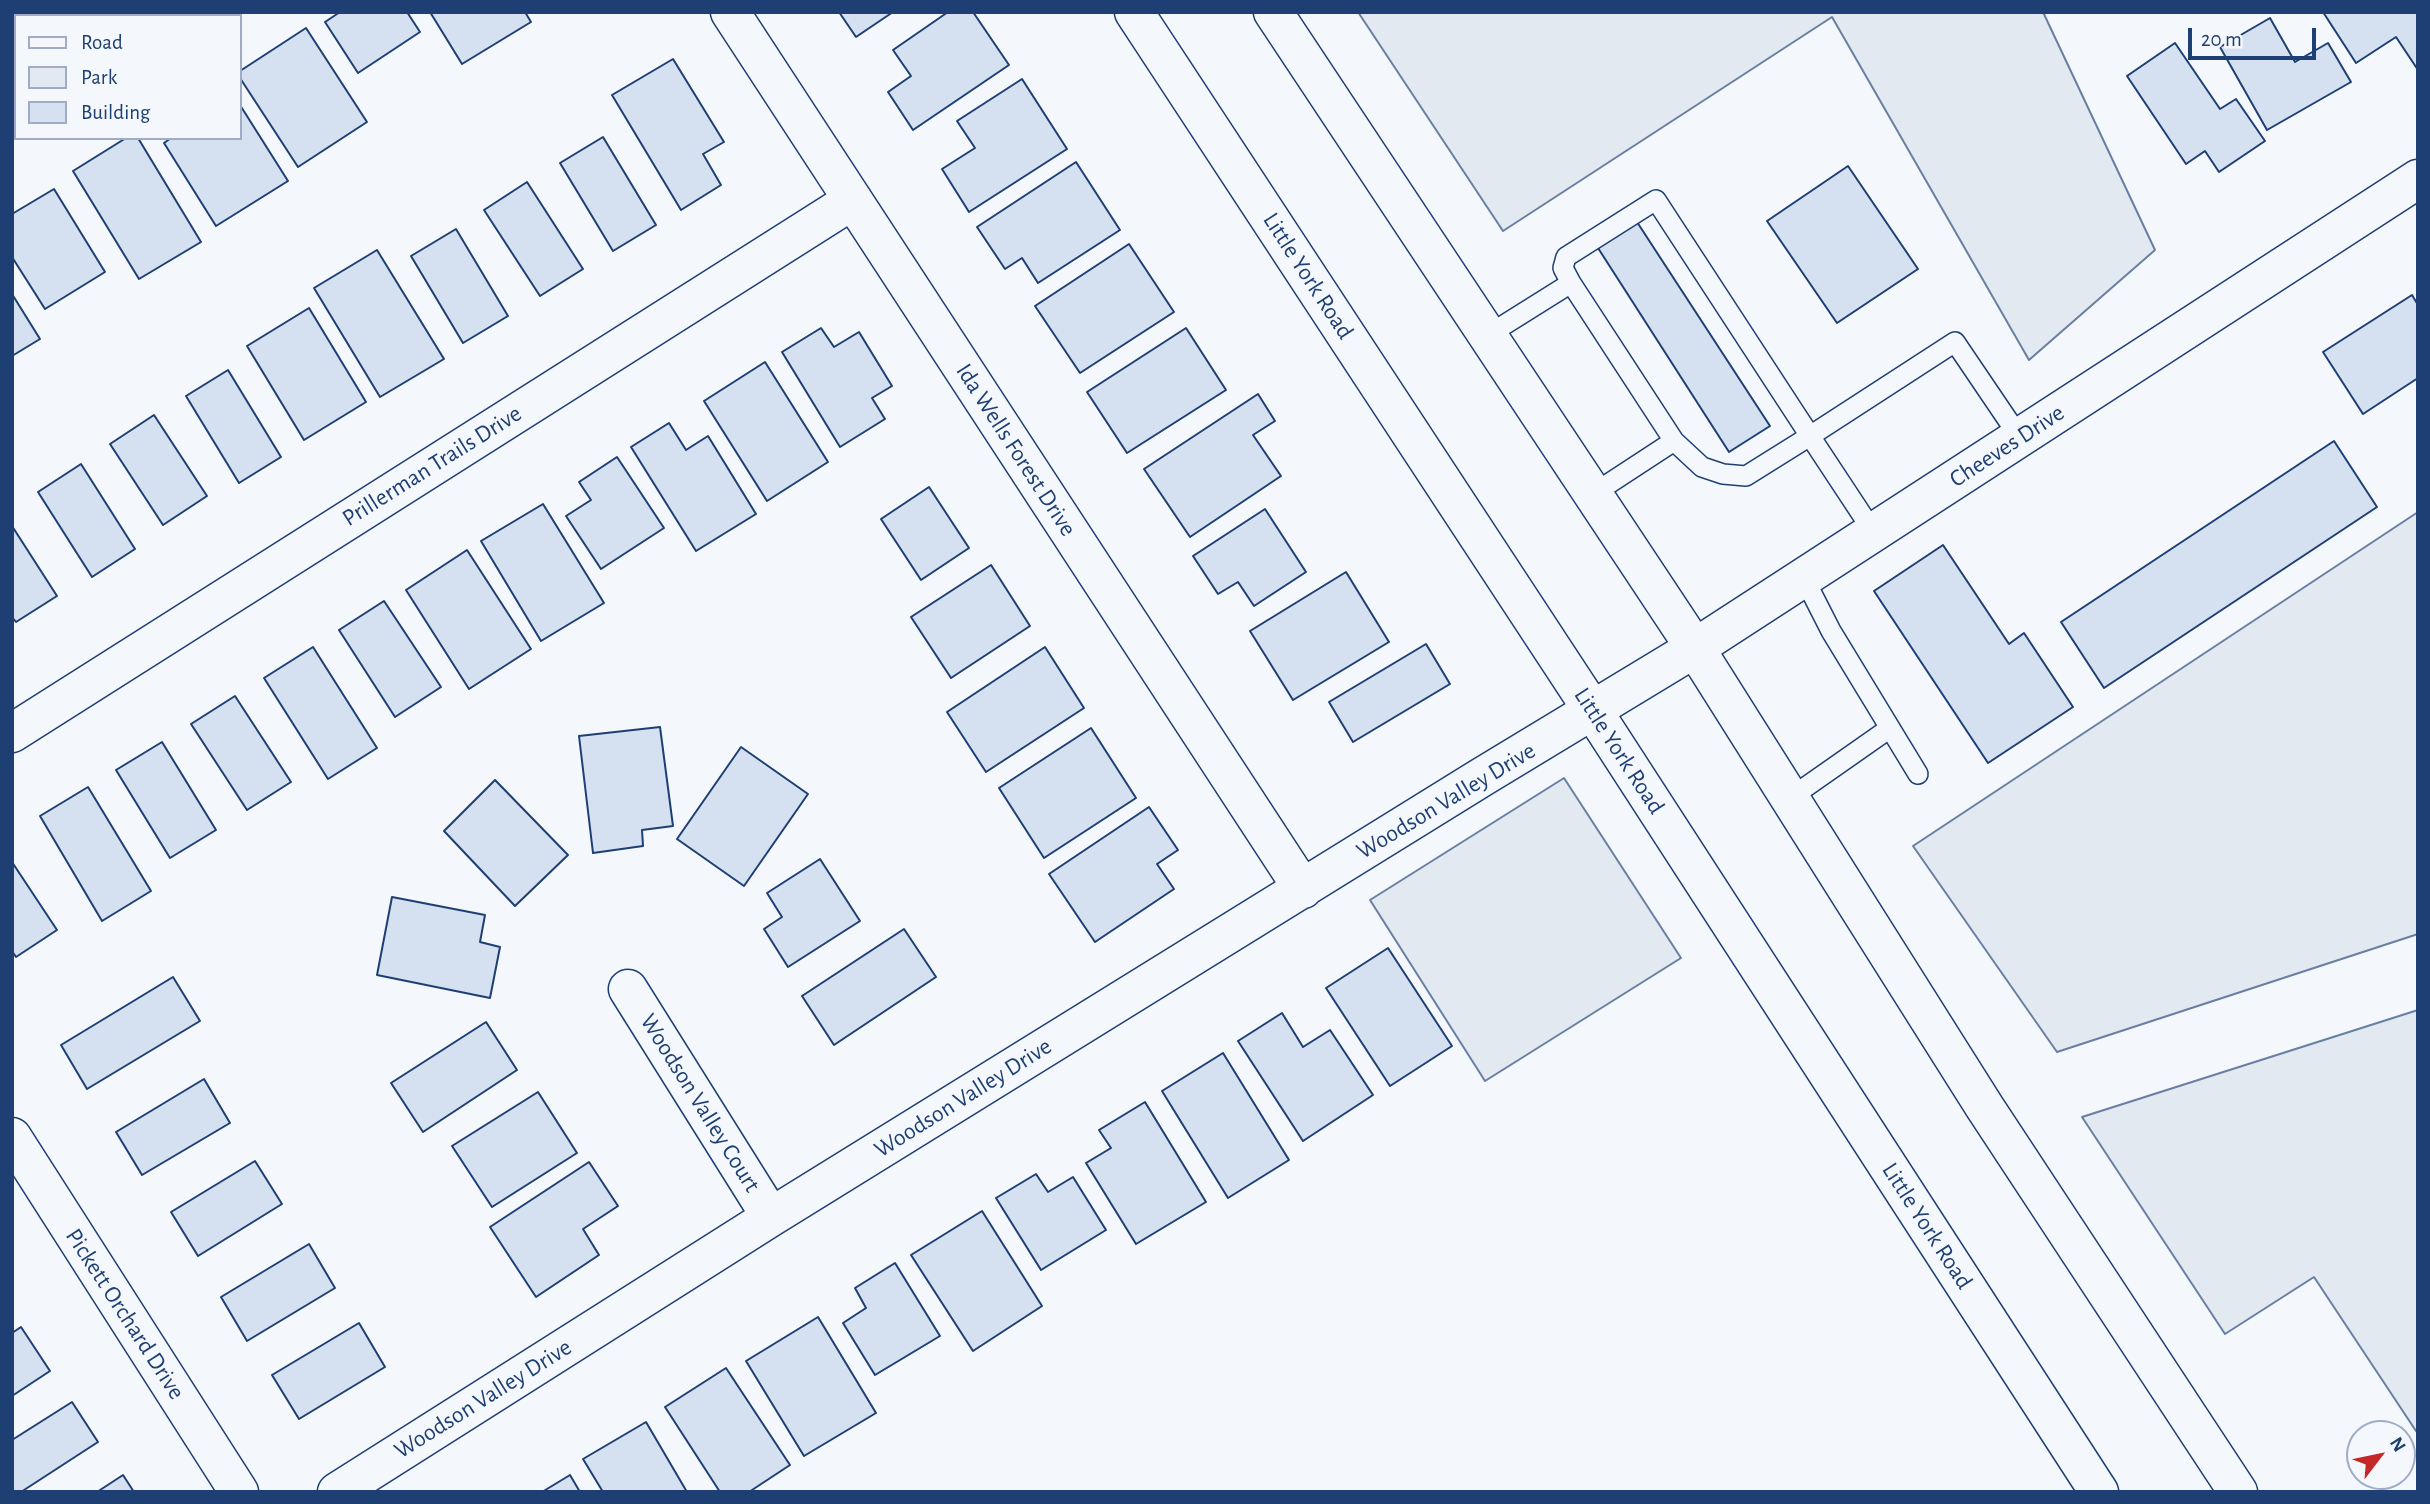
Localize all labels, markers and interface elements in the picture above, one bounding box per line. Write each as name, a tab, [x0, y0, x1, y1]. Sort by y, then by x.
legend	[14, 14, 242, 140]
scale bar	[2192, 14, 2320, 58]
text: 20 m	[2201, 29, 2242, 50]
text: Road	[81, 32, 123, 53]
text: Park	[81, 67, 117, 88]
text: Building	[81, 102, 150, 123]
street label: Little York Road	[1256, 207, 1360, 345]
street label: Ida Wells Forest Drive	[949, 358, 1083, 542]
street label: Cheeves Drive	[1944, 398, 2070, 494]
street label: Prillerman Trails Drive	[337, 399, 527, 533]
street label: Little York Road	[1567, 682, 1671, 820]
street label: Woodson Valley Drive	[1351, 736, 1541, 866]
street label: Woodson Valley Court	[634, 1009, 766, 1197]
street label: Woodson Valley Drive	[869, 1032, 1057, 1164]
street label: Little York Road	[1875, 1157, 1979, 1295]
street label: Pickett Orchard Drive	[59, 1223, 191, 1405]
street label: Woodson Valley Drive	[389, 1333, 577, 1465]
north arrow	[2346, 1420, 2416, 1490]
text: N	[2386, 1434, 2409, 1455]

